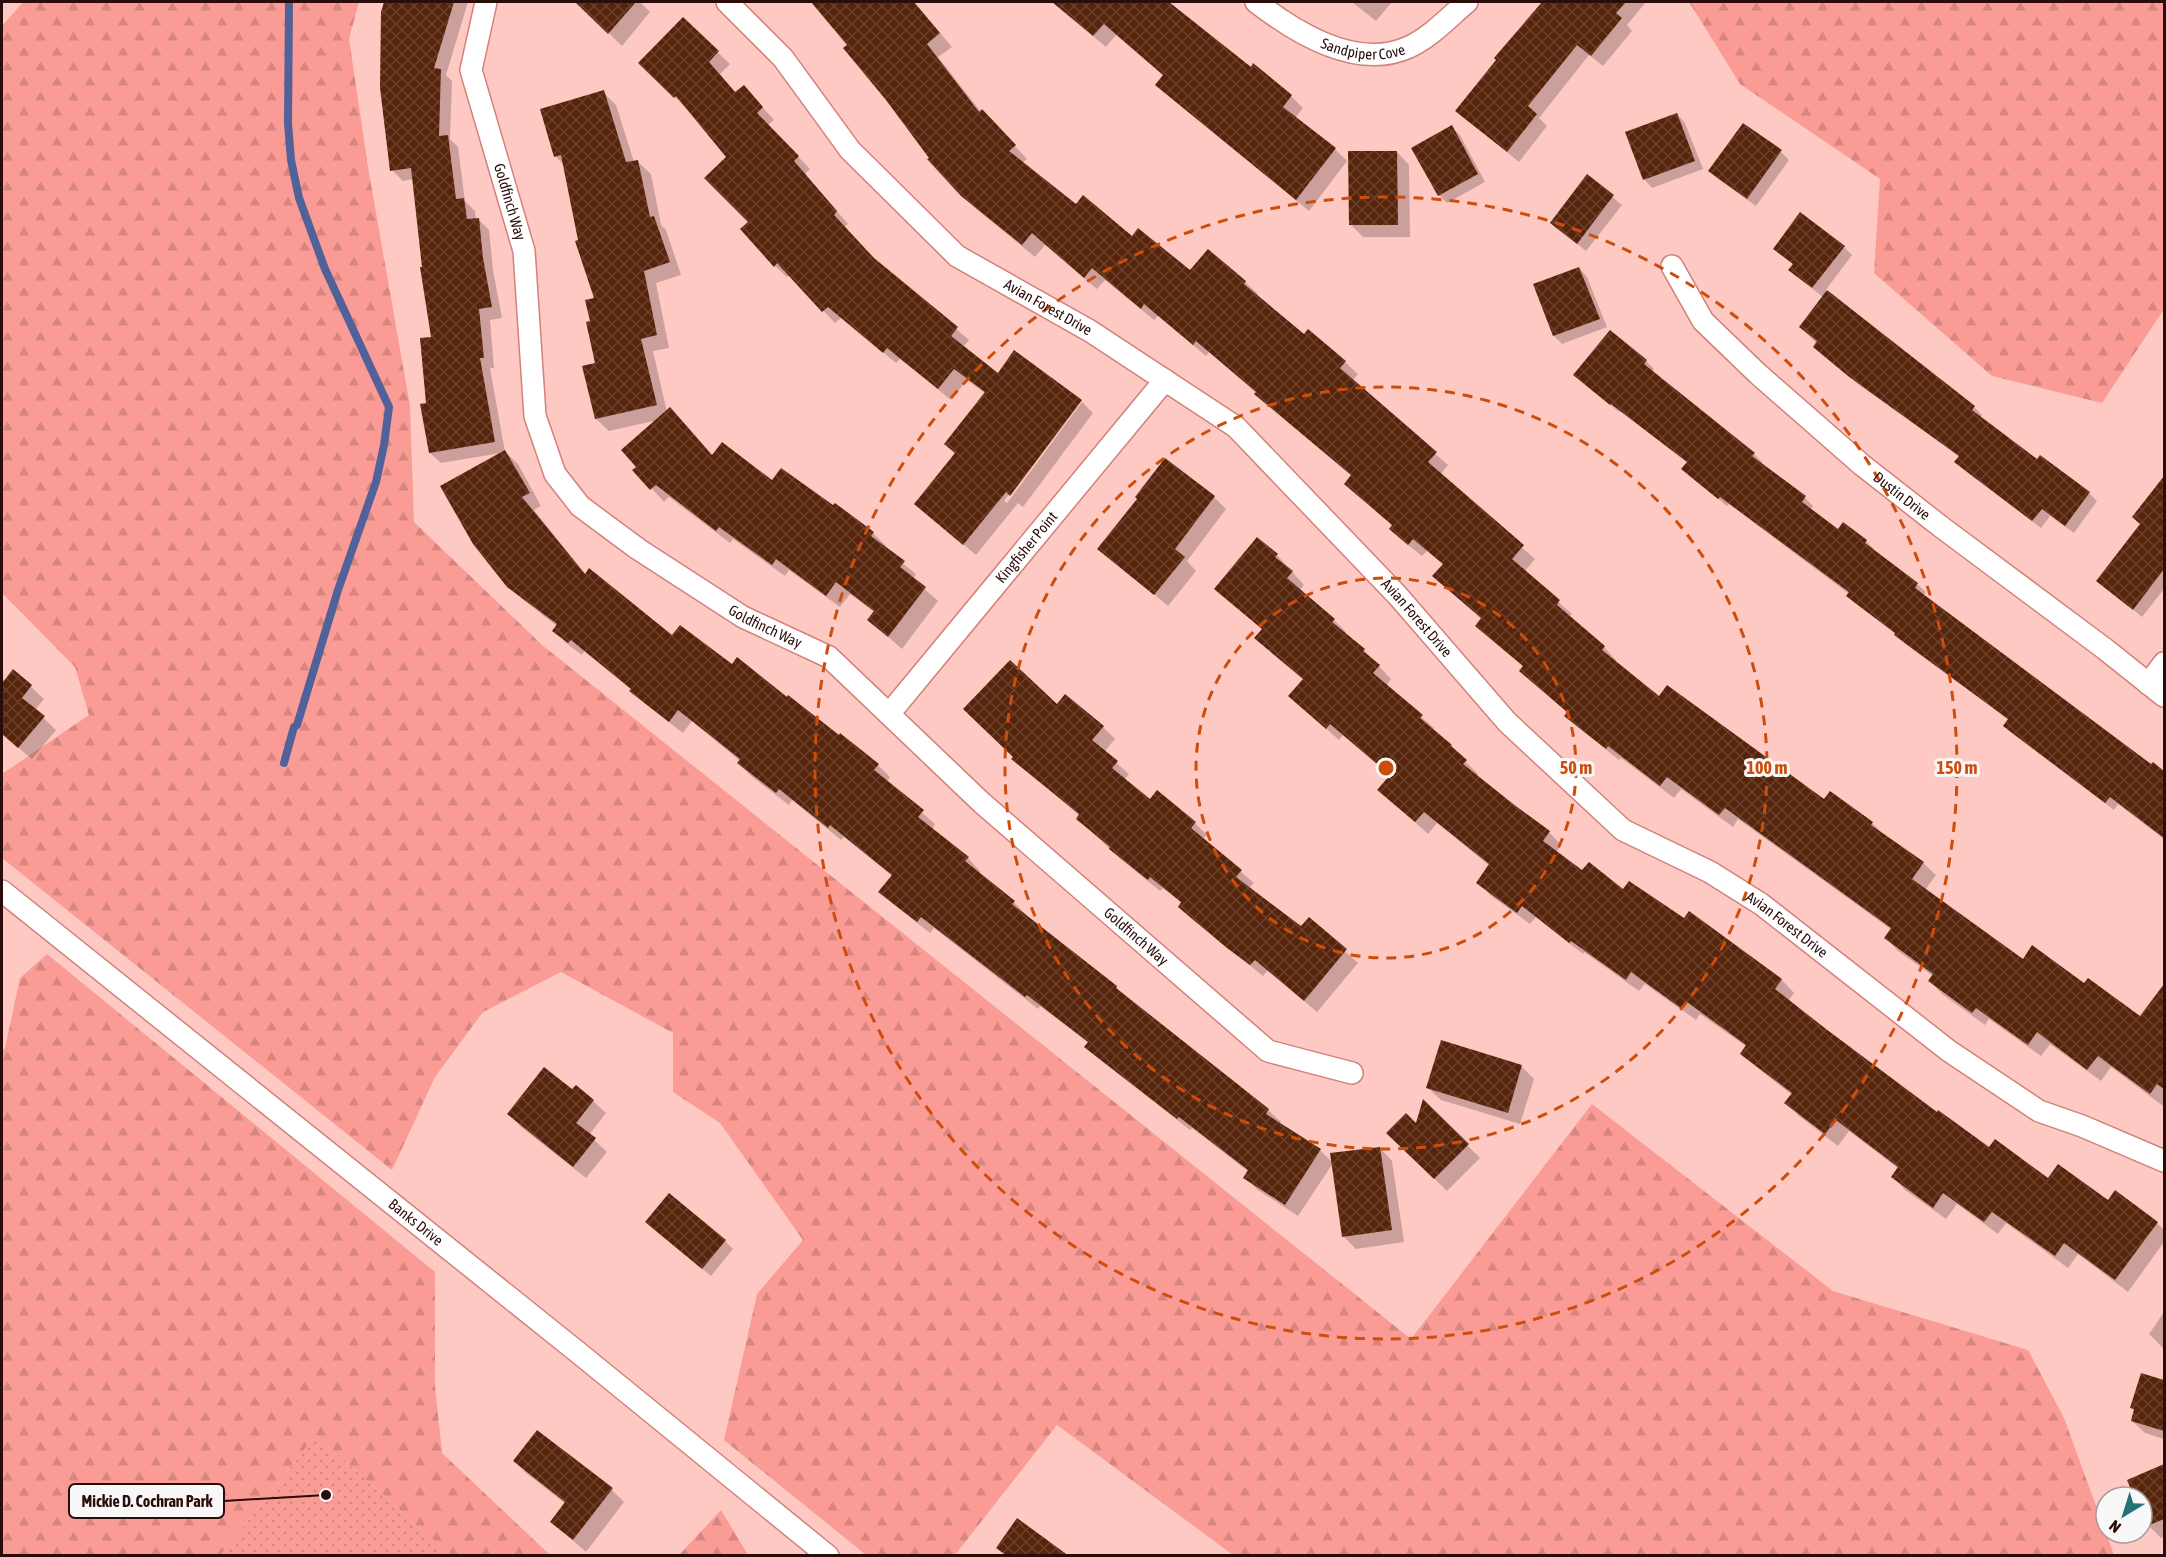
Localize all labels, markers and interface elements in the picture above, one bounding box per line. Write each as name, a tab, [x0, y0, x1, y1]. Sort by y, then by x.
street label: Sandpiper Cove	[1319, 34, 1407, 63]
street label: Goldfinch Way	[491, 161, 529, 242]
street label: Avian Forest Drive	[1001, 275, 1095, 338]
street label: Dustin Drive	[1870, 468, 1934, 523]
street label: Kingfisher Point	[992, 508, 1061, 586]
street label: Avian Forest Drive	[1378, 575, 1456, 660]
street label: Goldfinch Way	[726, 601, 805, 651]
text: 50 m	[1560, 757, 1592, 778]
text: 100 m	[1747, 757, 1787, 778]
text: 150 m	[1937, 757, 1977, 778]
centre of rings	[1376, 758, 1396, 778]
street label: Avian Forest Drive	[1743, 888, 1831, 961]
street label: Goldfinch Way	[1101, 904, 1172, 969]
street label: Banks Drive	[385, 1195, 447, 1249]
callout: Mickie D. Cochran Park	[69, 1484, 224, 1518]
north arrow	[2094, 1485, 2154, 1545]
text: Mickie D. Cochran Park	[81, 1492, 213, 1510]
text: N	[2105, 1517, 2124, 1537]

